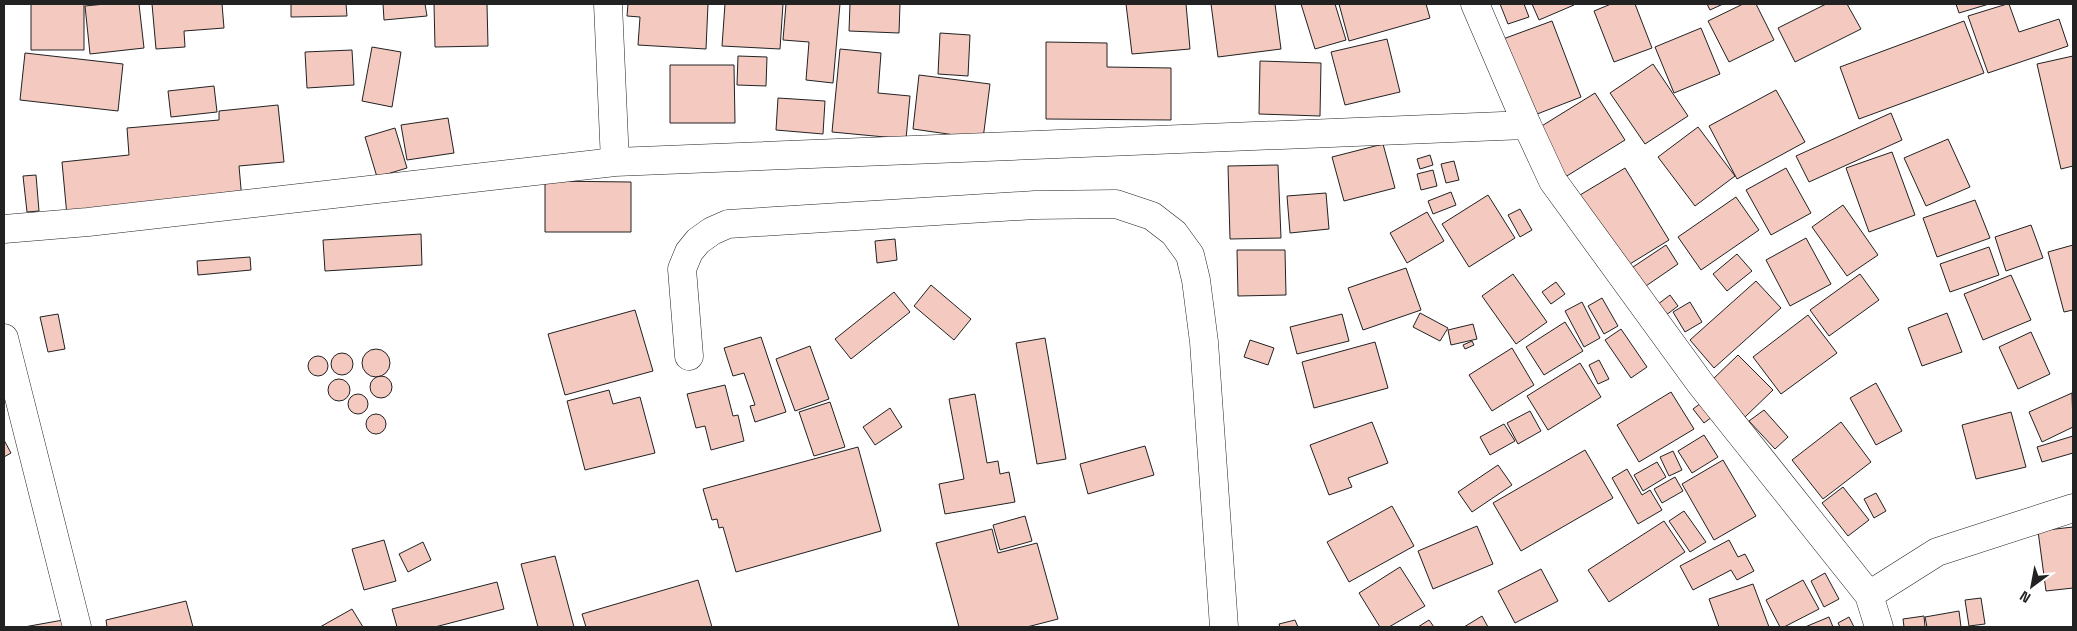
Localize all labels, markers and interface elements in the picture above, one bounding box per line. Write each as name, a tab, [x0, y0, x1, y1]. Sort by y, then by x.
north arrow	[2007, 561, 2057, 611]
text: N	[2016, 587, 2034, 607]

